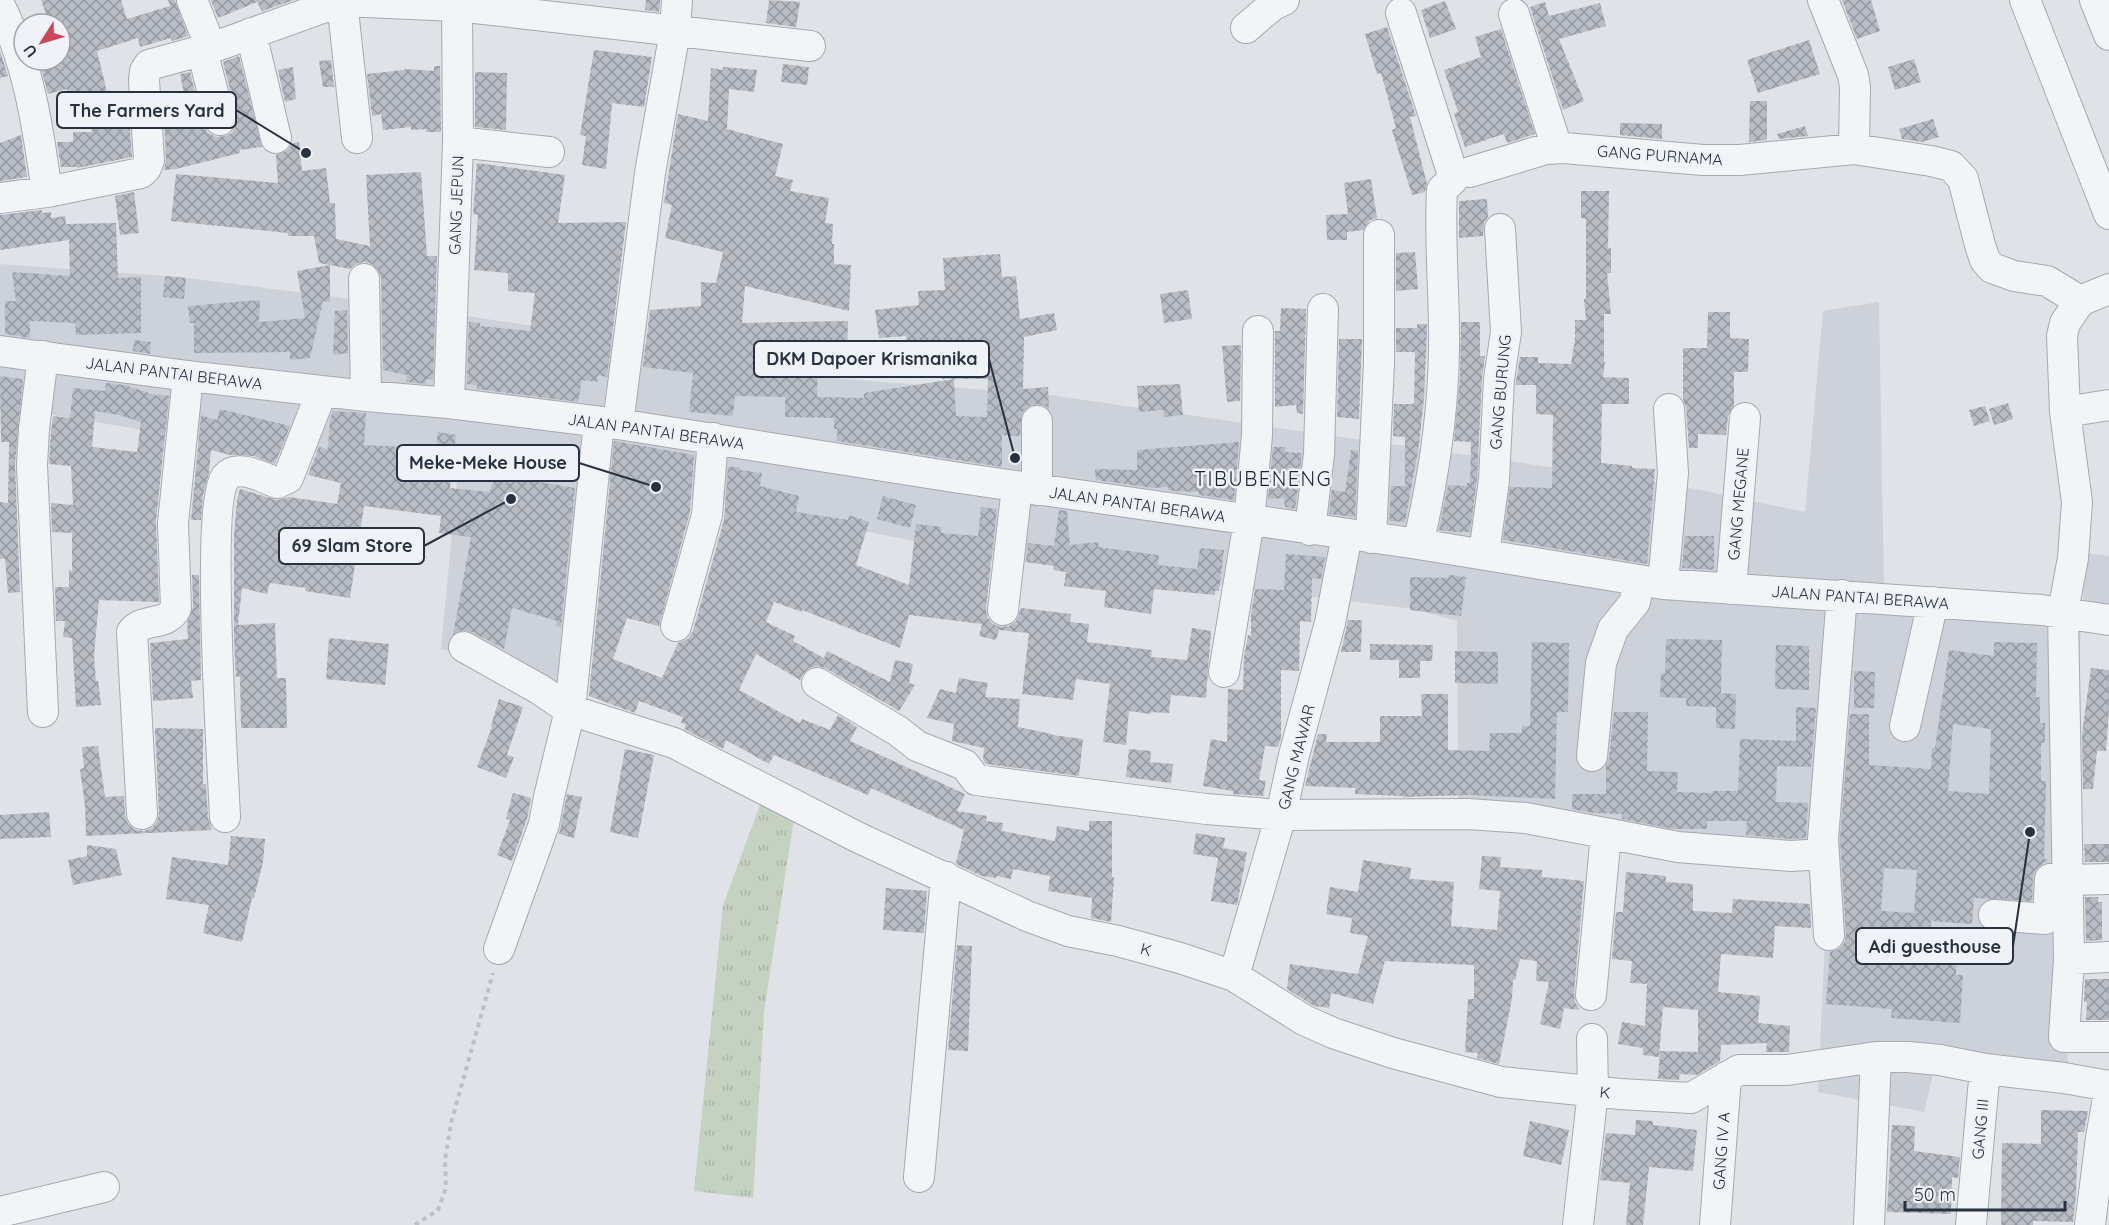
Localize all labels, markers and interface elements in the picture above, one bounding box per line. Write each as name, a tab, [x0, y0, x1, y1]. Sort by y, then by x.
north arrow	[12, 12, 72, 72]
text: U	[19, 41, 41, 62]
callout: The Farmers Yard	[57, 92, 236, 128]
text: The Farmers Yard	[69, 99, 225, 122]
street label: GANG PURNAMA	[1597, 141, 1723, 169]
street label: GANG JEPUN	[444, 155, 468, 255]
street label: GANG BURUNG	[1485, 334, 1515, 450]
callout: DKM Dapoer Krismanika	[754, 341, 989, 377]
text: DKM Dapoer Krismanika	[766, 347, 978, 370]
street label: JALAN PANTAI BERAWA	[84, 352, 264, 394]
street label: JALAN PANTAI BERAWA	[566, 409, 746, 453]
callout: Meke-Meke House	[397, 445, 579, 481]
street label: GANG MEGANE	[1723, 447, 1753, 561]
text: Meke-Meke House	[409, 451, 567, 474]
district label: TIBUBENENG	[1194, 466, 1332, 491]
street label: JALAN PANTAI BERAWA	[1047, 482, 1227, 526]
callout: 69 Slam Store	[279, 528, 424, 564]
text: 69 Slam Store	[291, 534, 413, 557]
street label: JALAN PANTAI BERAWA	[1770, 581, 1950, 613]
street label: GANG MAWAR	[1273, 702, 1319, 812]
callout: Adi guesthouse	[1856, 928, 2013, 964]
text: Adi guesthouse	[1869, 935, 2001, 958]
street label: K	[1138, 938, 1154, 960]
street label: K	[1599, 1081, 1612, 1103]
street label: GANG III	[1967, 1098, 1993, 1160]
street label: GANG IV A	[1708, 1111, 1734, 1191]
scale bar	[1905, 1174, 2066, 1212]
text: 50 m	[1914, 1183, 1956, 1206]

